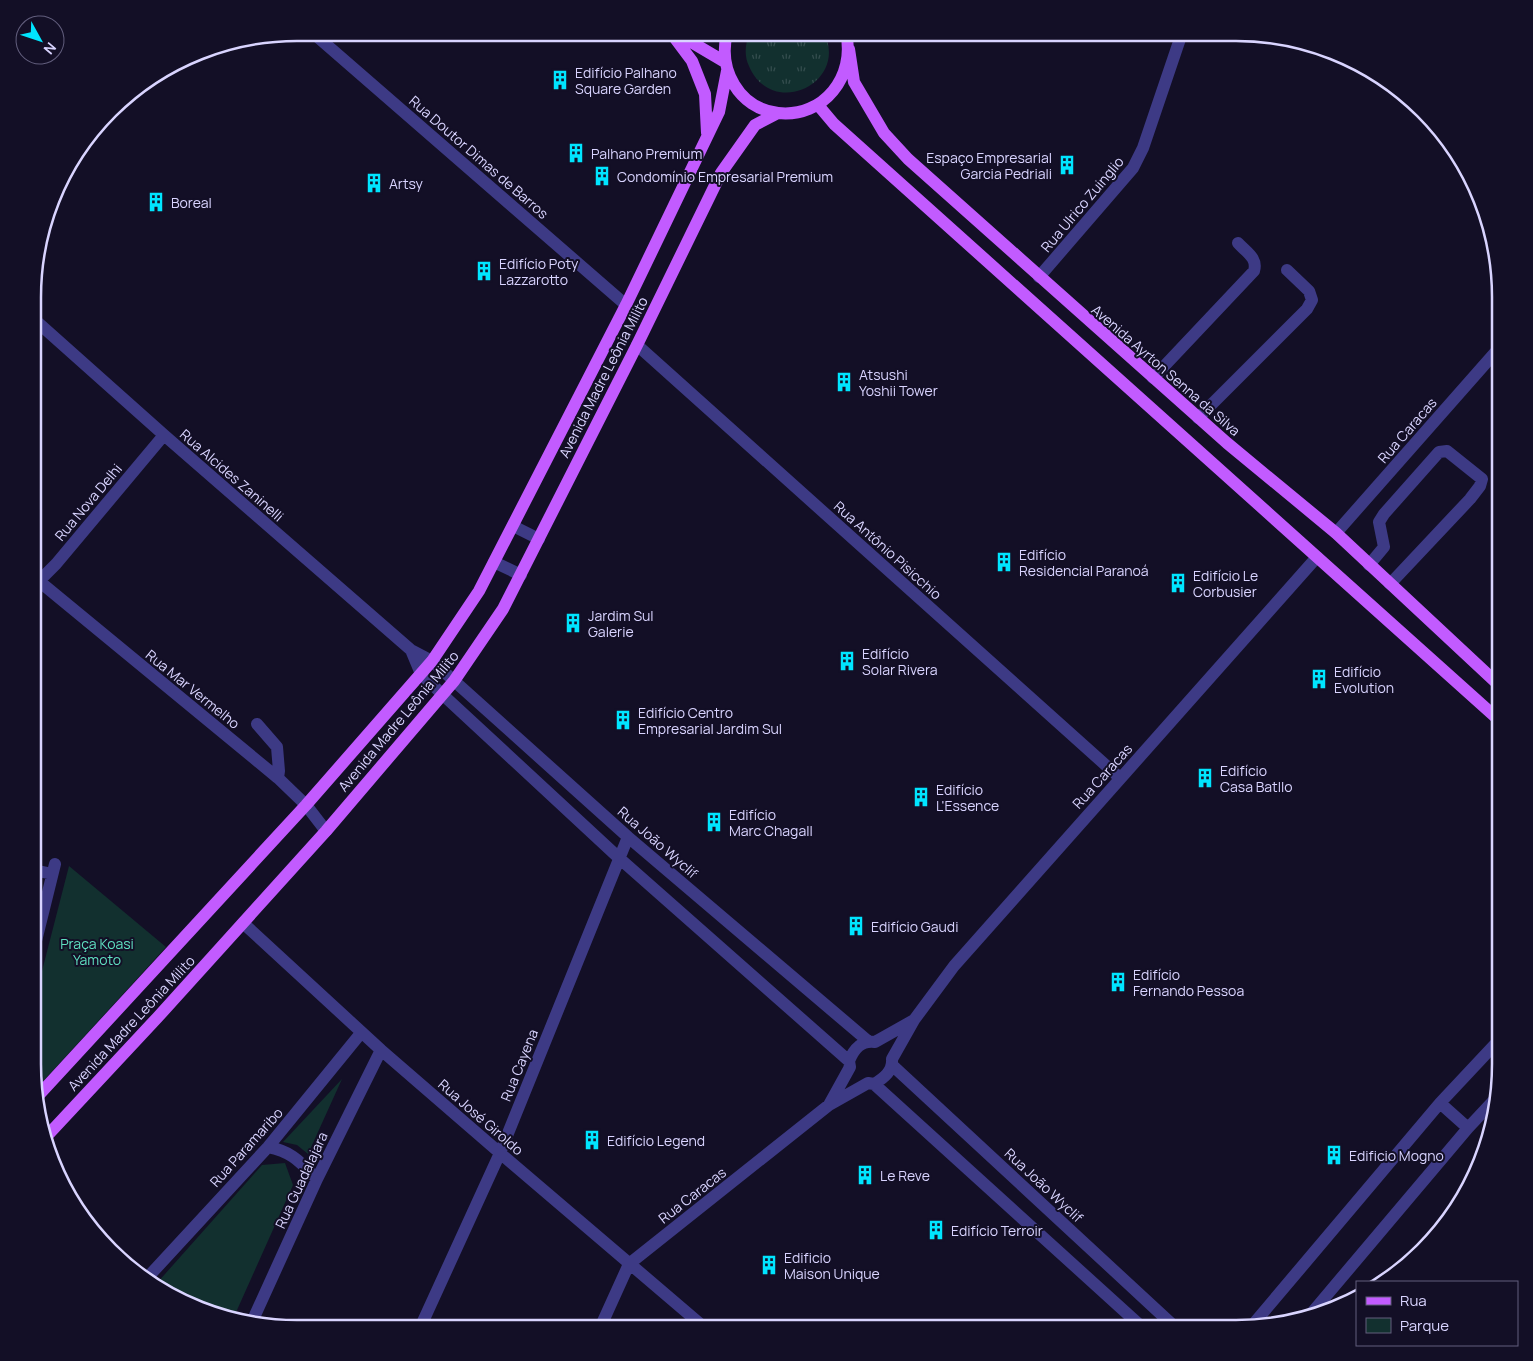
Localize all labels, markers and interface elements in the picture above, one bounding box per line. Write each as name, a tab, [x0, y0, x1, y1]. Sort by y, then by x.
north arrow	[15, 15, 65, 65]
text: N	[40, 39, 61, 59]
place label: Edifício Palhano Square Garden	[575, 63, 677, 98]
building icon: Edifício Palhano Square Garden	[549, 69, 571, 91]
street label: Rua Doutor Dimas de Barros	[405, 91, 553, 223]
building icon: Palhano Premium	[565, 142, 587, 164]
place label: Palhano Premium	[591, 144, 702, 163]
place label: Espaço Empresarial Garcia Pedriali	[926, 148, 1052, 183]
street label: Rua Ulrico Zuinglio	[1036, 152, 1128, 256]
building icon: Espaço Empresarial Garcia Pedriali	[1056, 154, 1078, 176]
building icon: Condomínio Empresarial Premium	[591, 165, 613, 187]
place label: Condomínio Empresarial Premium	[617, 167, 833, 186]
building icon: Artsy	[363, 172, 385, 194]
place label: Artsy	[389, 174, 424, 193]
building icon: Boreal	[145, 191, 167, 213]
place label: Boreal	[171, 193, 212, 212]
place label: Edifício Poty Lazzarotto	[499, 254, 579, 289]
building icon: Edifício Poty Lazzarotto	[473, 260, 495, 282]
street label: Avenida Madre Leônia Milito	[554, 293, 652, 461]
street label: Avenida Ayrton Senna da Silva	[1088, 300, 1244, 440]
place label: Atsushi Yoshii Tower	[859, 365, 938, 400]
building icon: Atsushi Yoshii Tower	[833, 371, 855, 393]
street label: Rua Caracas	[1373, 393, 1441, 467]
street label: Rua Alcides Zaninelli	[176, 425, 288, 525]
street label: Rua Nova Delhi	[50, 460, 126, 544]
street label: Rua Antônio Pisicchio	[830, 497, 946, 603]
place label: Edifício Residencial Paranoá	[1019, 545, 1149, 580]
building icon: Edifício Residencial Paranoá	[993, 551, 1015, 573]
place label: Edifício Le Corbusier	[1193, 566, 1258, 601]
building icon: Edifício Le Corbusier	[1167, 572, 1189, 594]
place label: Jardim Sul Galerie	[588, 606, 654, 641]
building icon: Jardim Sul Galerie	[562, 612, 584, 634]
place label: Edifício Solar Rivera	[862, 644, 937, 679]
street label: Rua Mar Vermelho	[142, 645, 244, 733]
street label: Avenida Madre Leônia Milito	[333, 647, 463, 795]
building icon: Edifício Solar Rivera	[836, 650, 858, 672]
place label: Edifício Evolution	[1334, 662, 1394, 697]
building icon: Edifício Evolution	[1308, 668, 1330, 690]
place label: Edifício Centro Empresarial Jardim Sul	[638, 703, 782, 738]
building icon: Edifício Centro Empresarial Jardim Sul	[612, 709, 634, 731]
street label: Rua Caracas	[1068, 740, 1136, 812]
place label: Edifício Casa Batllo	[1220, 761, 1293, 796]
building icon: Edifício Casa Batllo	[1194, 767, 1216, 789]
place label: Edifício L'Essence	[936, 780, 999, 815]
building icon: Edifício L'Essence	[910, 786, 932, 808]
street label: Rua João Wyclif	[614, 802, 702, 882]
place label: Edifício Marc Chagall	[729, 805, 813, 840]
building icon: Edifício Marc Chagall	[703, 811, 725, 833]
building icon: Edifício Gaudi	[845, 915, 867, 937]
place label: Edifício Gaudi	[871, 917, 958, 936]
park label: Praça Koasi Yamoto	[60, 934, 134, 969]
street label: Avenida Madre Leônia Milito	[63, 951, 199, 1095]
place label: Edifício Fernando Pessoa	[1133, 965, 1244, 1000]
building icon: Edifício Fernando Pessoa	[1107, 971, 1129, 993]
street label: Rua Cayena	[496, 1026, 542, 1104]
street label: Rua José Giroldo	[434, 1075, 528, 1159]
street label: Rua Paramaribo	[205, 1103, 287, 1191]
street label: Rua Guadalajara	[270, 1129, 332, 1231]
building icon: Edifício Legend	[581, 1129, 603, 1151]
place label: Edifício Legend	[607, 1131, 705, 1150]
street label: Rua João Wyclif	[1001, 1144, 1087, 1226]
building icon: Edificio Mogno	[1323, 1144, 1345, 1166]
place label: Edificio Mogno	[1349, 1146, 1444, 1165]
street label: Rua Caracas	[654, 1163, 730, 1227]
building icon: Le Reve	[854, 1164, 876, 1186]
place label: Le Reve	[880, 1166, 930, 1185]
building icon: Edifício Terroir	[925, 1219, 947, 1241]
place label: Edifício Terroir	[951, 1221, 1043, 1240]
place label: Edificio Maison Unique	[784, 1248, 880, 1283]
building icon: Edificio Maison Unique	[758, 1254, 780, 1276]
legend	[1356, 1281, 1518, 1346]
text: Rua	[1400, 1290, 1427, 1311]
text: Parque	[1400, 1315, 1449, 1336]

